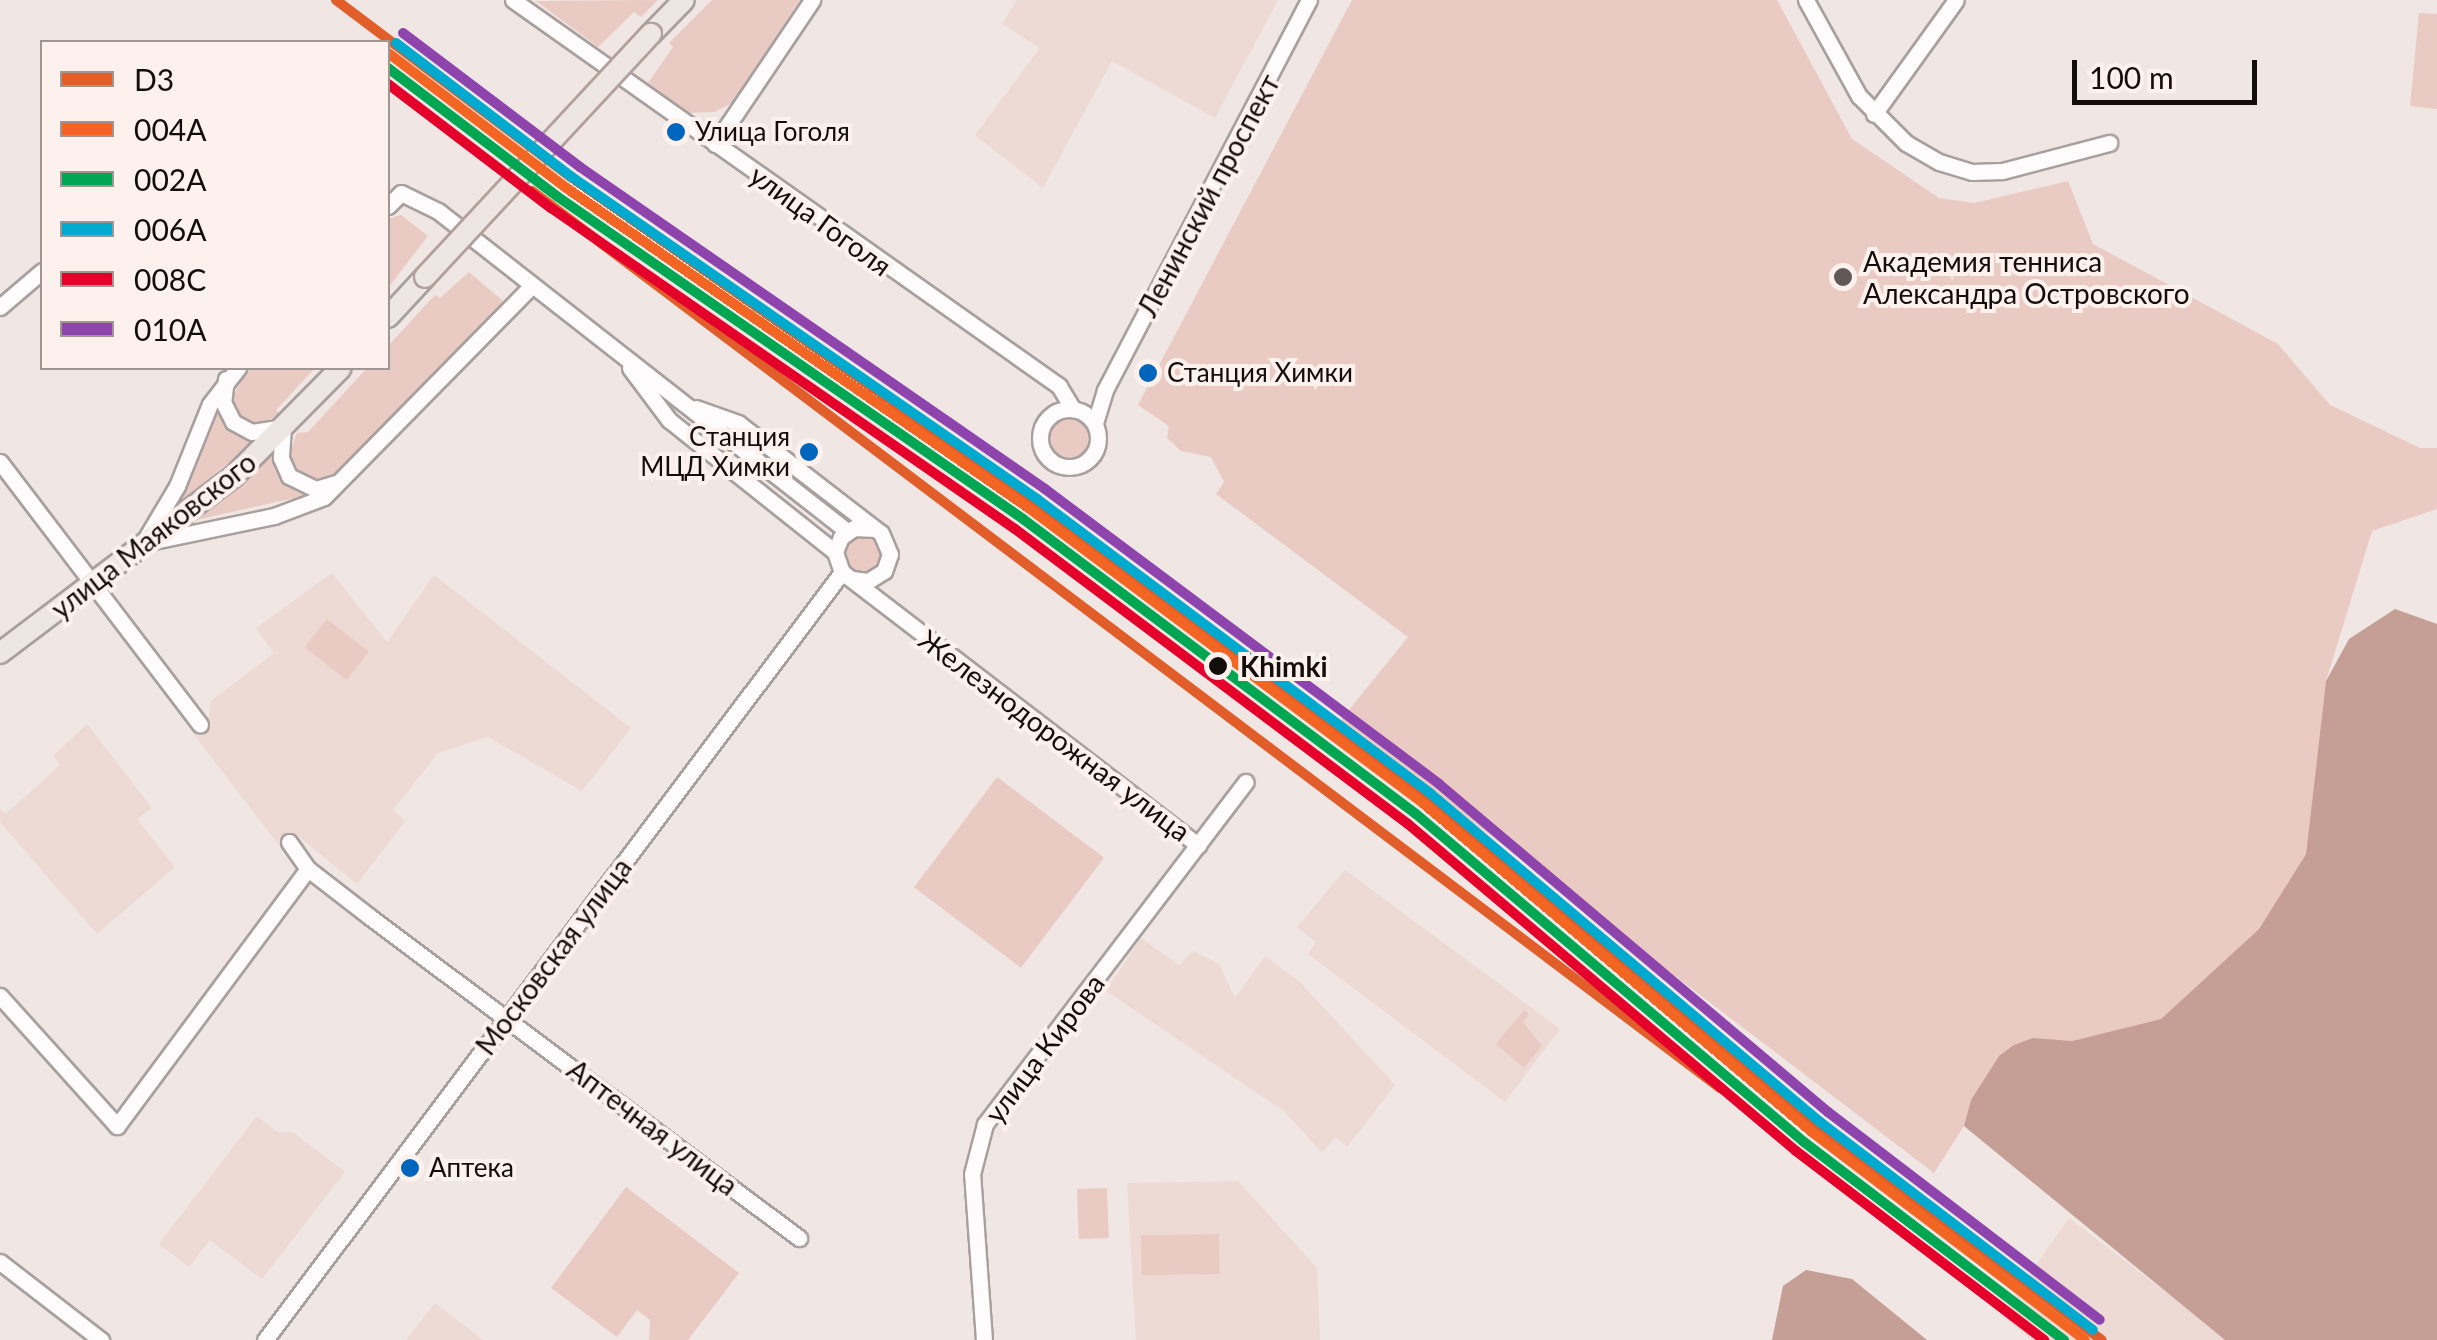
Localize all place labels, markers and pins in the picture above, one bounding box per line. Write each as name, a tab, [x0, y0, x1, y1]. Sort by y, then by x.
place label: Улица Гоголя	[695, 116, 850, 148]
marker: Улица Гоголя	[666, 122, 686, 142]
place label: Академия тенниса Александра Островского	[1863, 244, 2190, 310]
marker: Академия тенниса Александра Островского	[1832, 266, 1854, 288]
place label: Станция Химки	[1167, 357, 1353, 389]
marker: Станция Химки	[1138, 363, 1158, 383]
place label: Станция МЦД Химки	[640, 421, 790, 482]
marker: Станция МЦД Химки	[799, 442, 819, 462]
place label: Khimki	[1240, 649, 1328, 683]
marker: Khimki	[1205, 653, 1231, 679]
place label: Аптека	[429, 1152, 514, 1184]
marker: Аптека	[400, 1158, 420, 1178]

